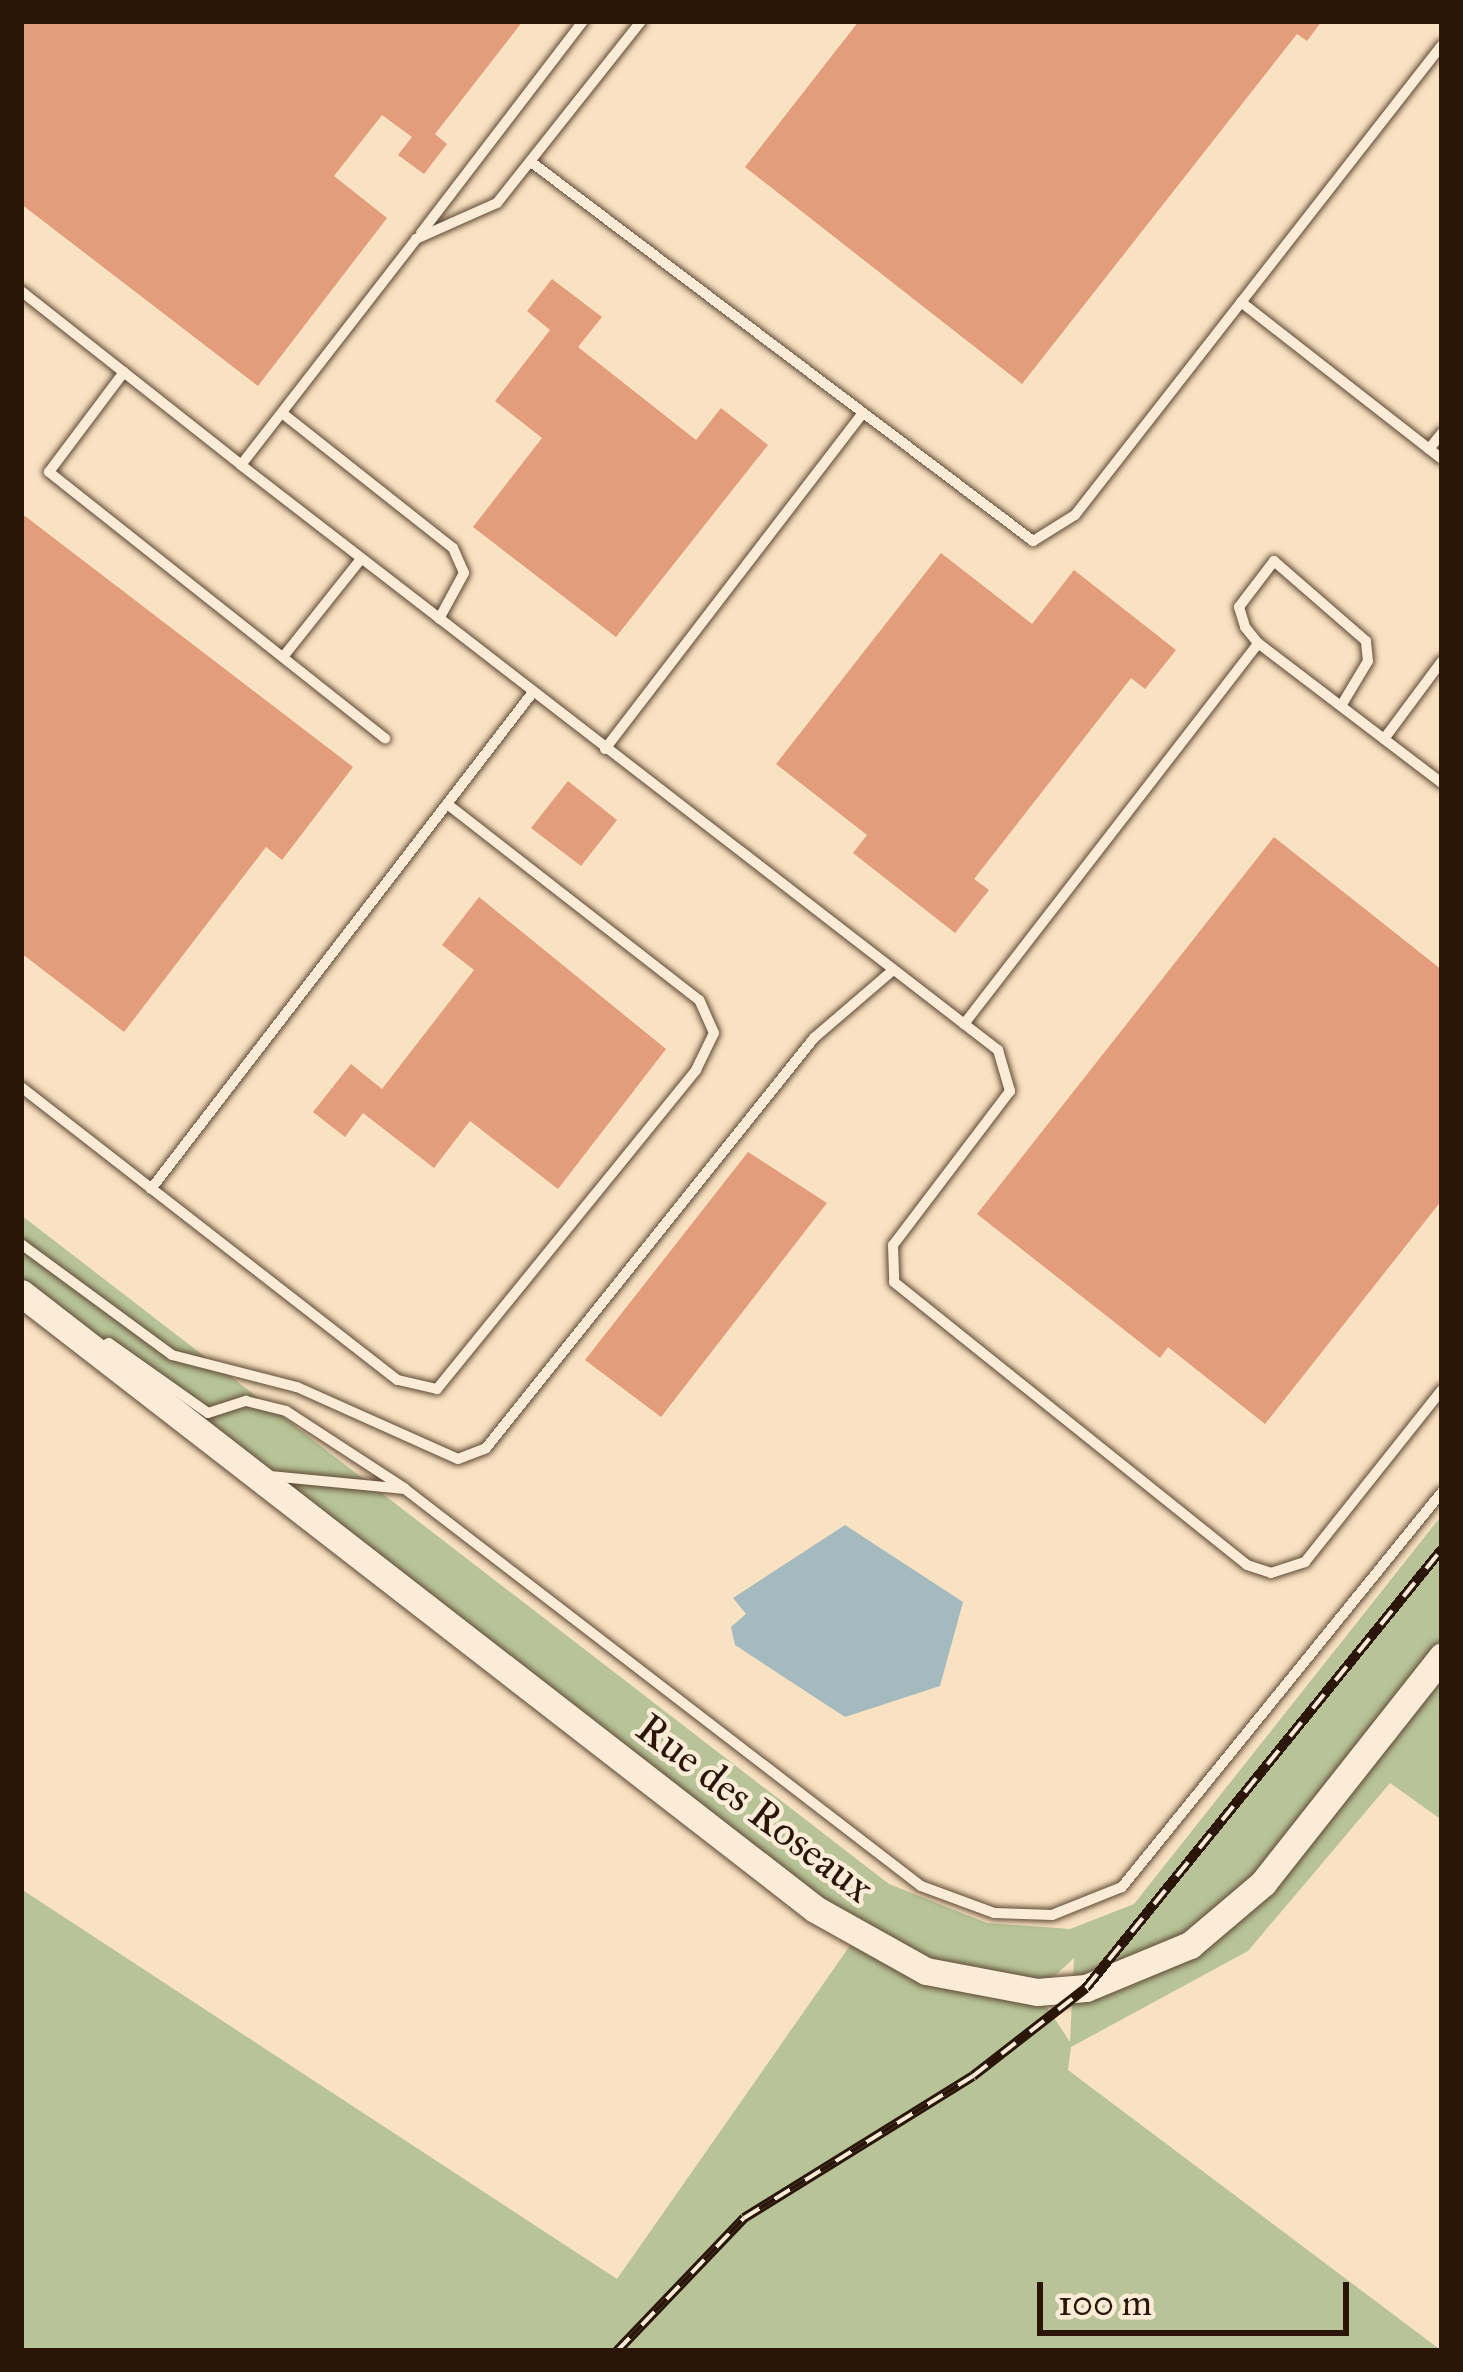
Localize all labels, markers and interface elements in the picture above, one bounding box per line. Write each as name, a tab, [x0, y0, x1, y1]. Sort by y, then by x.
street label: Rue des Roseaux	[627, 1703, 883, 1913]
scale bar	[1043, 2258, 1355, 2332]
text: 100 m	[1058, 2281, 1152, 2325]

